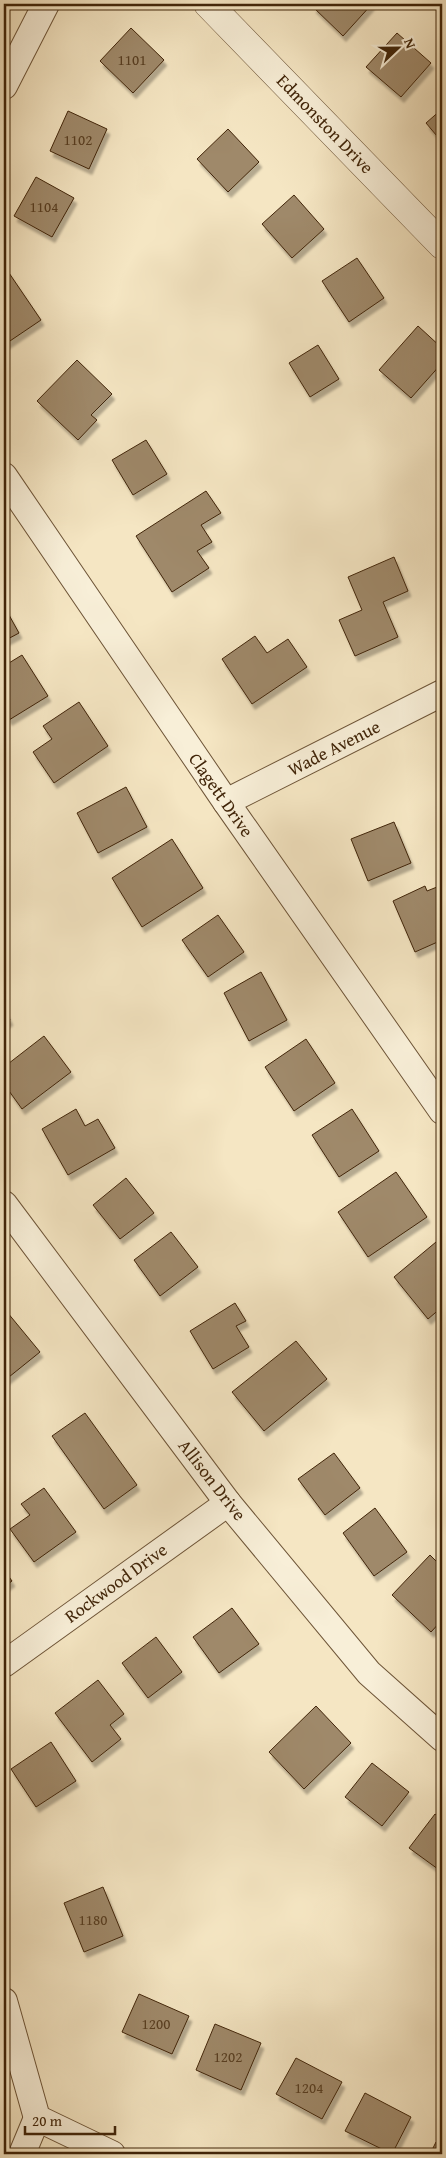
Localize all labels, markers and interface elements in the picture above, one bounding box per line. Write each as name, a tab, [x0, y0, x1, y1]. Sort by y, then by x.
north arrow	[374, 22, 424, 72]
text: N	[399, 35, 421, 52]
house number: 1101	[118, 49, 146, 70]
street label: Edmonston Drive	[271, 68, 380, 180]
house number: 1102	[64, 129, 92, 150]
house number: 1104	[30, 196, 58, 217]
street label: Wade Avenue	[283, 713, 385, 782]
street label: Clagett Drive	[182, 747, 261, 843]
street label: Allison Drive	[172, 1433, 253, 1526]
street label: Rockwood Drive	[59, 1536, 173, 1629]
house number: 1180	[79, 1909, 107, 1930]
house number: 1200	[142, 2013, 170, 2034]
house number: 1202	[214, 2046, 242, 2067]
house number: 1204	[295, 2077, 323, 2098]
scale bar	[25, 2103, 115, 2135]
text: 20 m	[32, 2110, 63, 2131]

